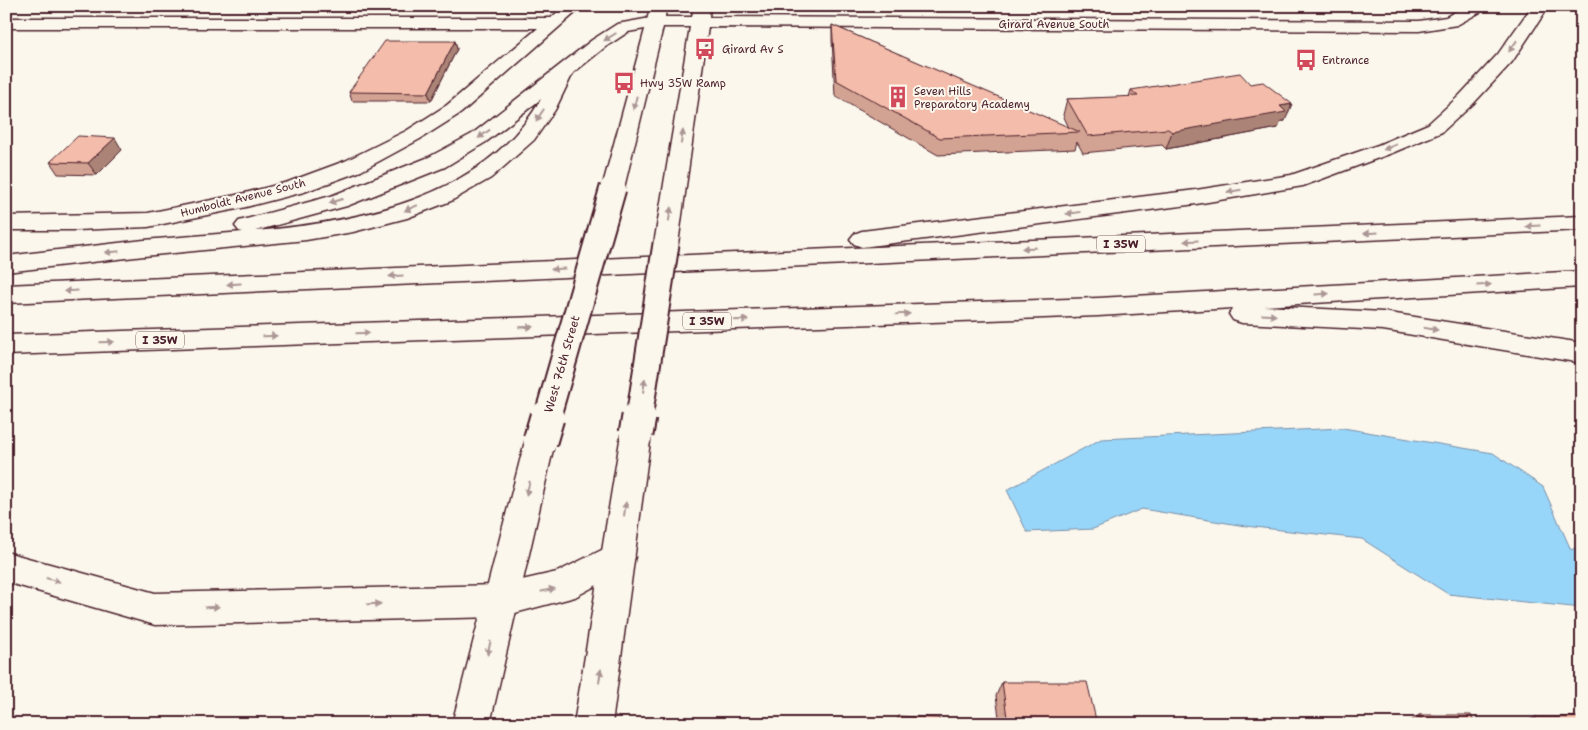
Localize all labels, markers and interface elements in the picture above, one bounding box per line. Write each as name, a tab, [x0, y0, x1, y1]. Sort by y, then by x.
street label: Girard Avenue South	[999, 17, 1110, 32]
one-way arrow	[604, 32, 617, 41]
bus stop icon: Girard Av S	[692, 36, 718, 62]
one-way arrow	[1508, 39, 1518, 53]
place label: Girard Av S	[722, 42, 784, 57]
bus stop icon: Entrance	[1293, 47, 1319, 73]
place label: Entrance	[1322, 53, 1370, 68]
bus stop icon: Hwy 35W Ramp	[611, 70, 637, 96]
place label: Hwy 35W Ramp	[640, 76, 726, 91]
building icon: Seven Hills Preparatory Academy	[885, 84, 911, 110]
place label: Seven Hills Preparatory Academy	[914, 84, 1030, 112]
one-way arrow	[631, 95, 639, 110]
one-way arrow	[536, 109, 545, 122]
one-way arrow	[679, 128, 687, 144]
one-way arrow	[478, 129, 491, 140]
one-way arrow	[1383, 144, 1397, 152]
street label: Humboldt Avenue South	[179, 175, 307, 221]
one-way arrow	[1226, 188, 1242, 196]
one-way arrow	[329, 198, 344, 206]
one-way arrow	[404, 205, 418, 213]
one-way arrow	[666, 206, 674, 222]
one-way arrow	[1065, 209, 1081, 217]
one-way arrow	[1525, 222, 1541, 230]
one-way arrow	[1362, 229, 1378, 237]
road number: I 35W	[1097, 235, 1145, 252]
one-way arrow	[1183, 237, 1199, 245]
one-way arrow	[1020, 244, 1036, 252]
one-way arrow	[104, 248, 120, 256]
one-way arrow	[550, 265, 566, 273]
one-way arrow	[388, 273, 404, 281]
one-way arrow	[225, 280, 241, 288]
one-way arrow	[1476, 280, 1492, 288]
one-way arrow	[63, 288, 79, 296]
one-way arrow	[1314, 290, 1330, 298]
one-way arrow	[895, 310, 911, 318]
road number: I 35W	[683, 312, 731, 330]
one-way arrow	[1262, 312, 1278, 320]
street label: West 76th Street	[540, 313, 584, 415]
one-way arrow	[733, 315, 749, 323]
one-way arrow	[518, 323, 534, 331]
one-way arrow	[1424, 325, 1440, 333]
one-way arrow	[356, 328, 372, 336]
road number: I 35W	[136, 332, 184, 348]
one-way arrow	[262, 332, 278, 340]
one-way arrow	[100, 337, 116, 345]
one-way arrow	[640, 378, 648, 394]
one-way arrow	[524, 481, 532, 496]
one-way arrow	[621, 501, 629, 517]
one-way arrow	[46, 576, 61, 584]
one-way arrow	[540, 586, 555, 594]
one-way arrow	[366, 600, 382, 608]
one-way arrow	[204, 603, 220, 611]
one-way arrow	[485, 641, 493, 656]
one-way arrow	[597, 667, 605, 683]

